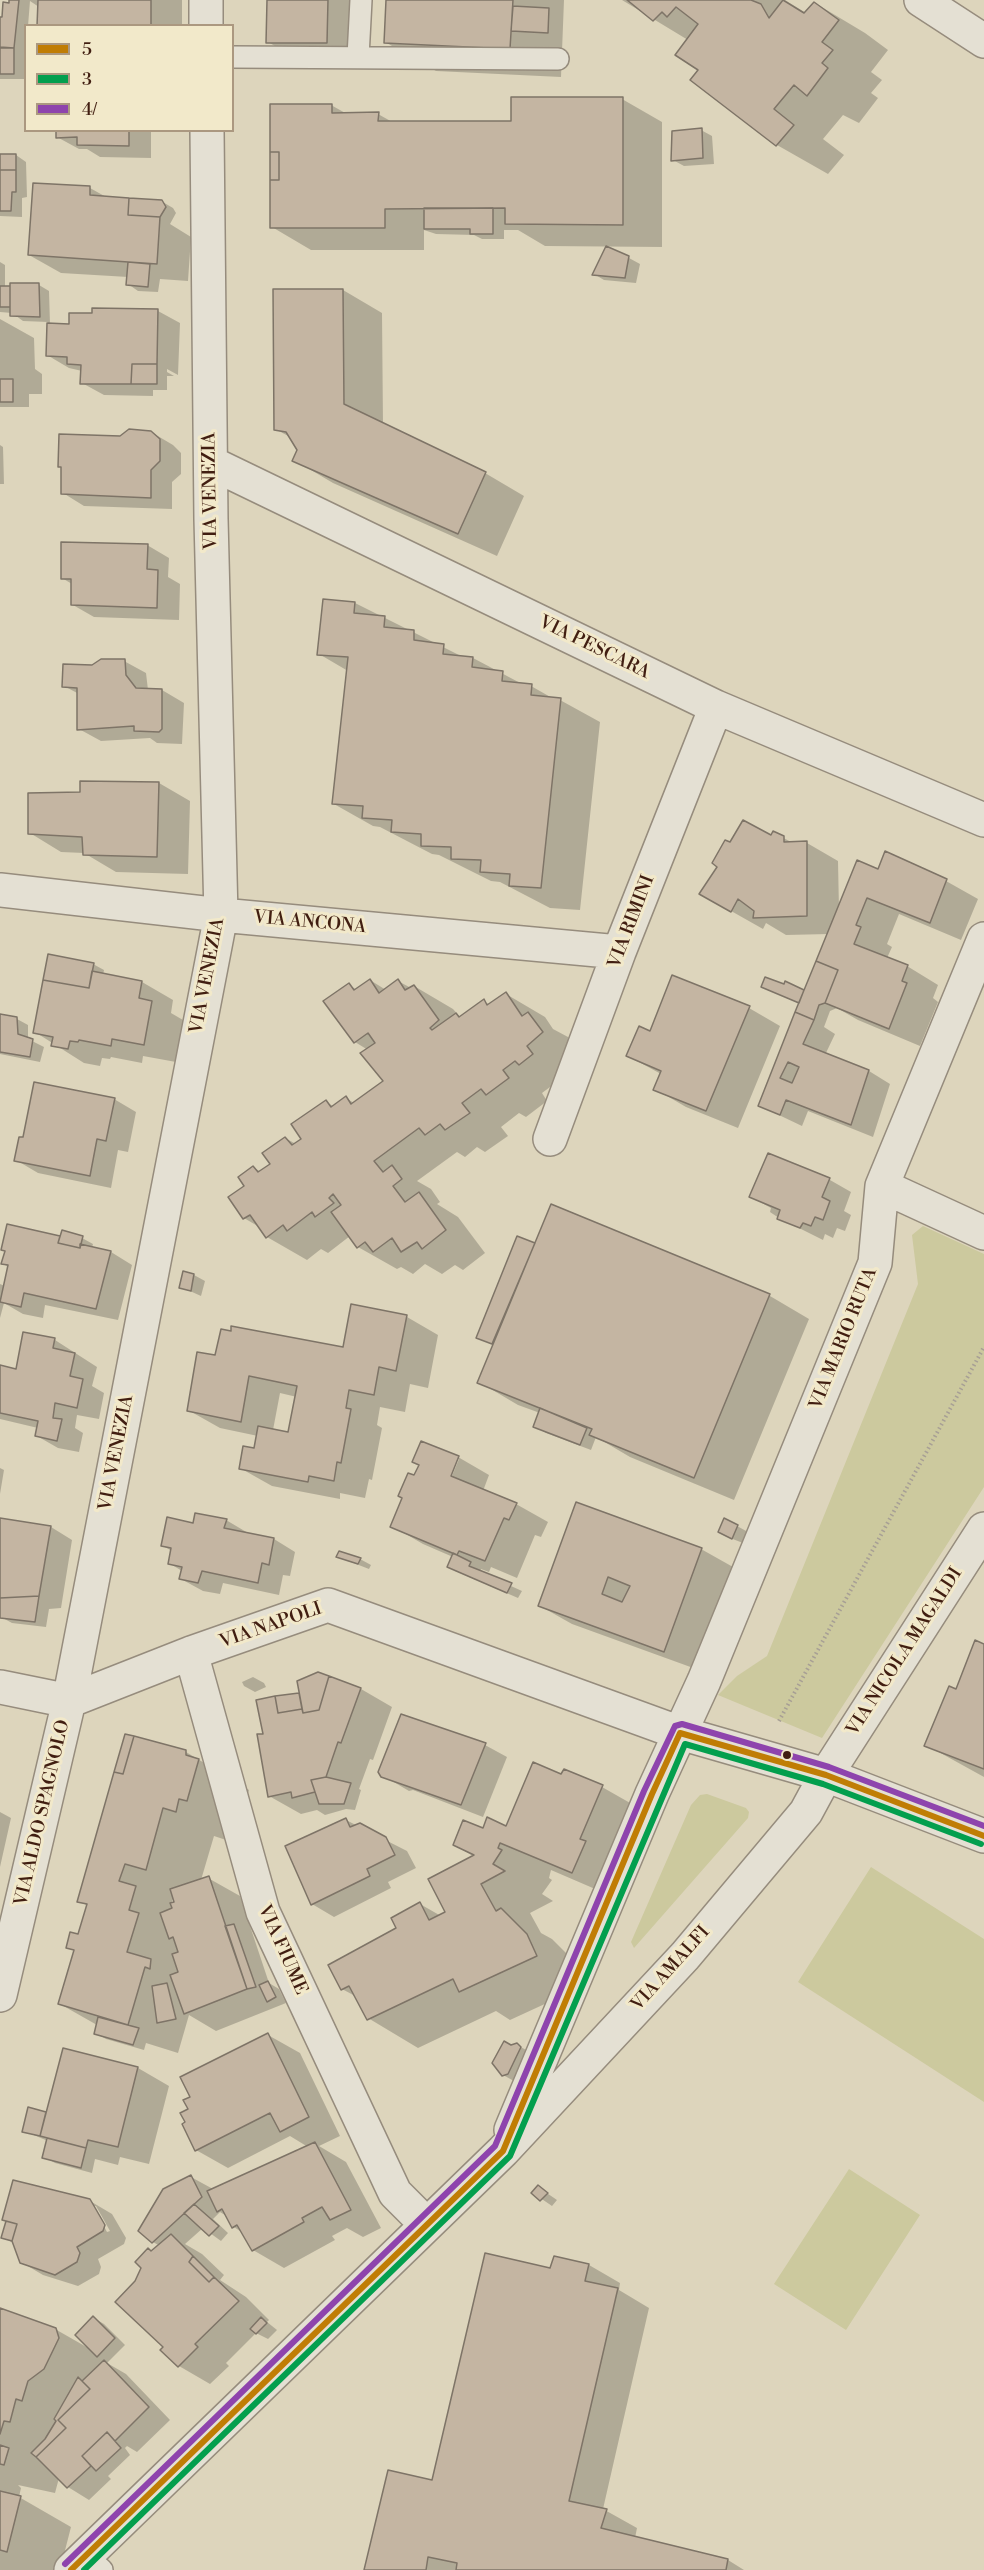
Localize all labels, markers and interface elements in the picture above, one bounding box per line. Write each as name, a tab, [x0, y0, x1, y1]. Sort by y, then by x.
legend	[24, 24, 234, 132]
text: 5	[82, 38, 92, 61]
text: 3	[82, 68, 92, 91]
text: 4/	[82, 98, 96, 121]
street label: VIA VENEZIA	[199, 432, 223, 550]
street label: VIA PESCARA	[535, 612, 653, 684]
street label: VIA RIMINI	[604, 872, 660, 972]
street label: VIA ANCONA	[253, 907, 367, 939]
street label: VIA VENEZIA	[186, 916, 230, 1036]
street label: VIA MARIO RUTA	[806, 1265, 882, 1413]
street label: VIA VENEZIA	[95, 1393, 139, 1513]
street label: VIA NICOLA MAGALDI	[843, 1564, 967, 1740]
street label: VIA NAPOLI	[217, 1598, 325, 1654]
street label: VIA ALDO SPAGNOLO	[11, 1718, 75, 1908]
unlabelled marker	[781, 1749, 793, 1761]
street label: VIA FIUME	[253, 1902, 311, 1998]
street label: VIA AMALFI	[627, 1922, 715, 2016]

